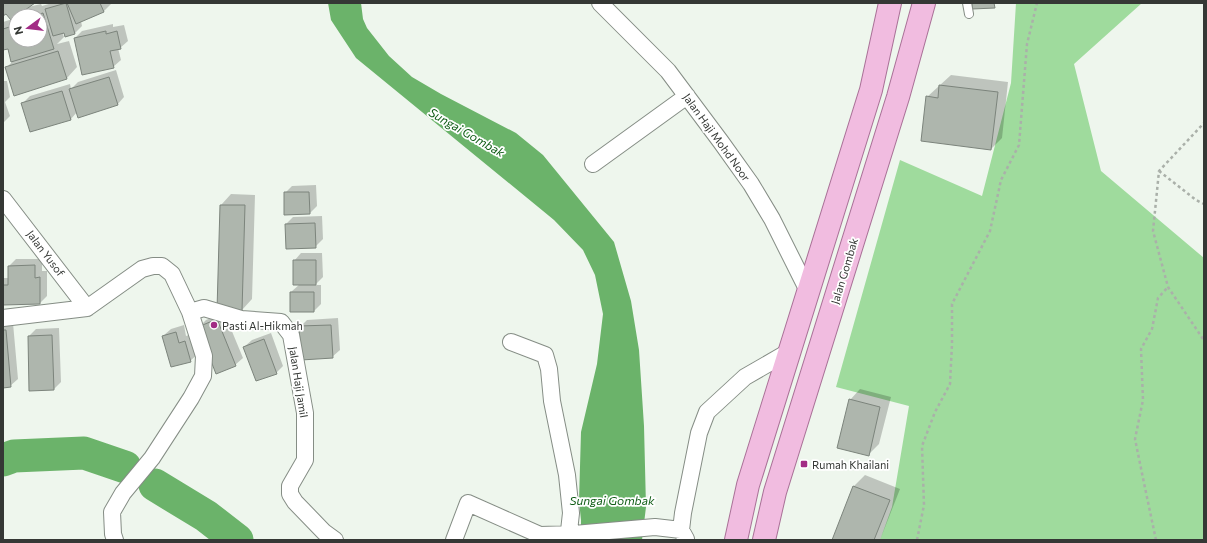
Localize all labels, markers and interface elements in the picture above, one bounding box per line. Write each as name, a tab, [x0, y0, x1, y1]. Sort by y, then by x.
north arrow	[8, 8, 48, 48]
text: N	[11, 25, 25, 36]
street label: Jalan Haji Mohd Noor	[680, 91, 754, 184]
water label: Sungai Gombak	[427, 105, 508, 160]
street label: Jalan Yusof	[24, 227, 68, 280]
street label: Jalan Gombak	[828, 236, 861, 306]
place label: Pasti Al-Hikmah	[222, 319, 303, 332]
marker: Pasti Al-Hikmah	[209, 320, 219, 330]
street label: Jalan Haji Jamil	[286, 346, 311, 419]
place label: Rumah Khailani	[812, 458, 889, 471]
marker: Rumah Khailani	[799, 459, 809, 469]
water label: Sungai Gombak	[569, 493, 655, 507]

